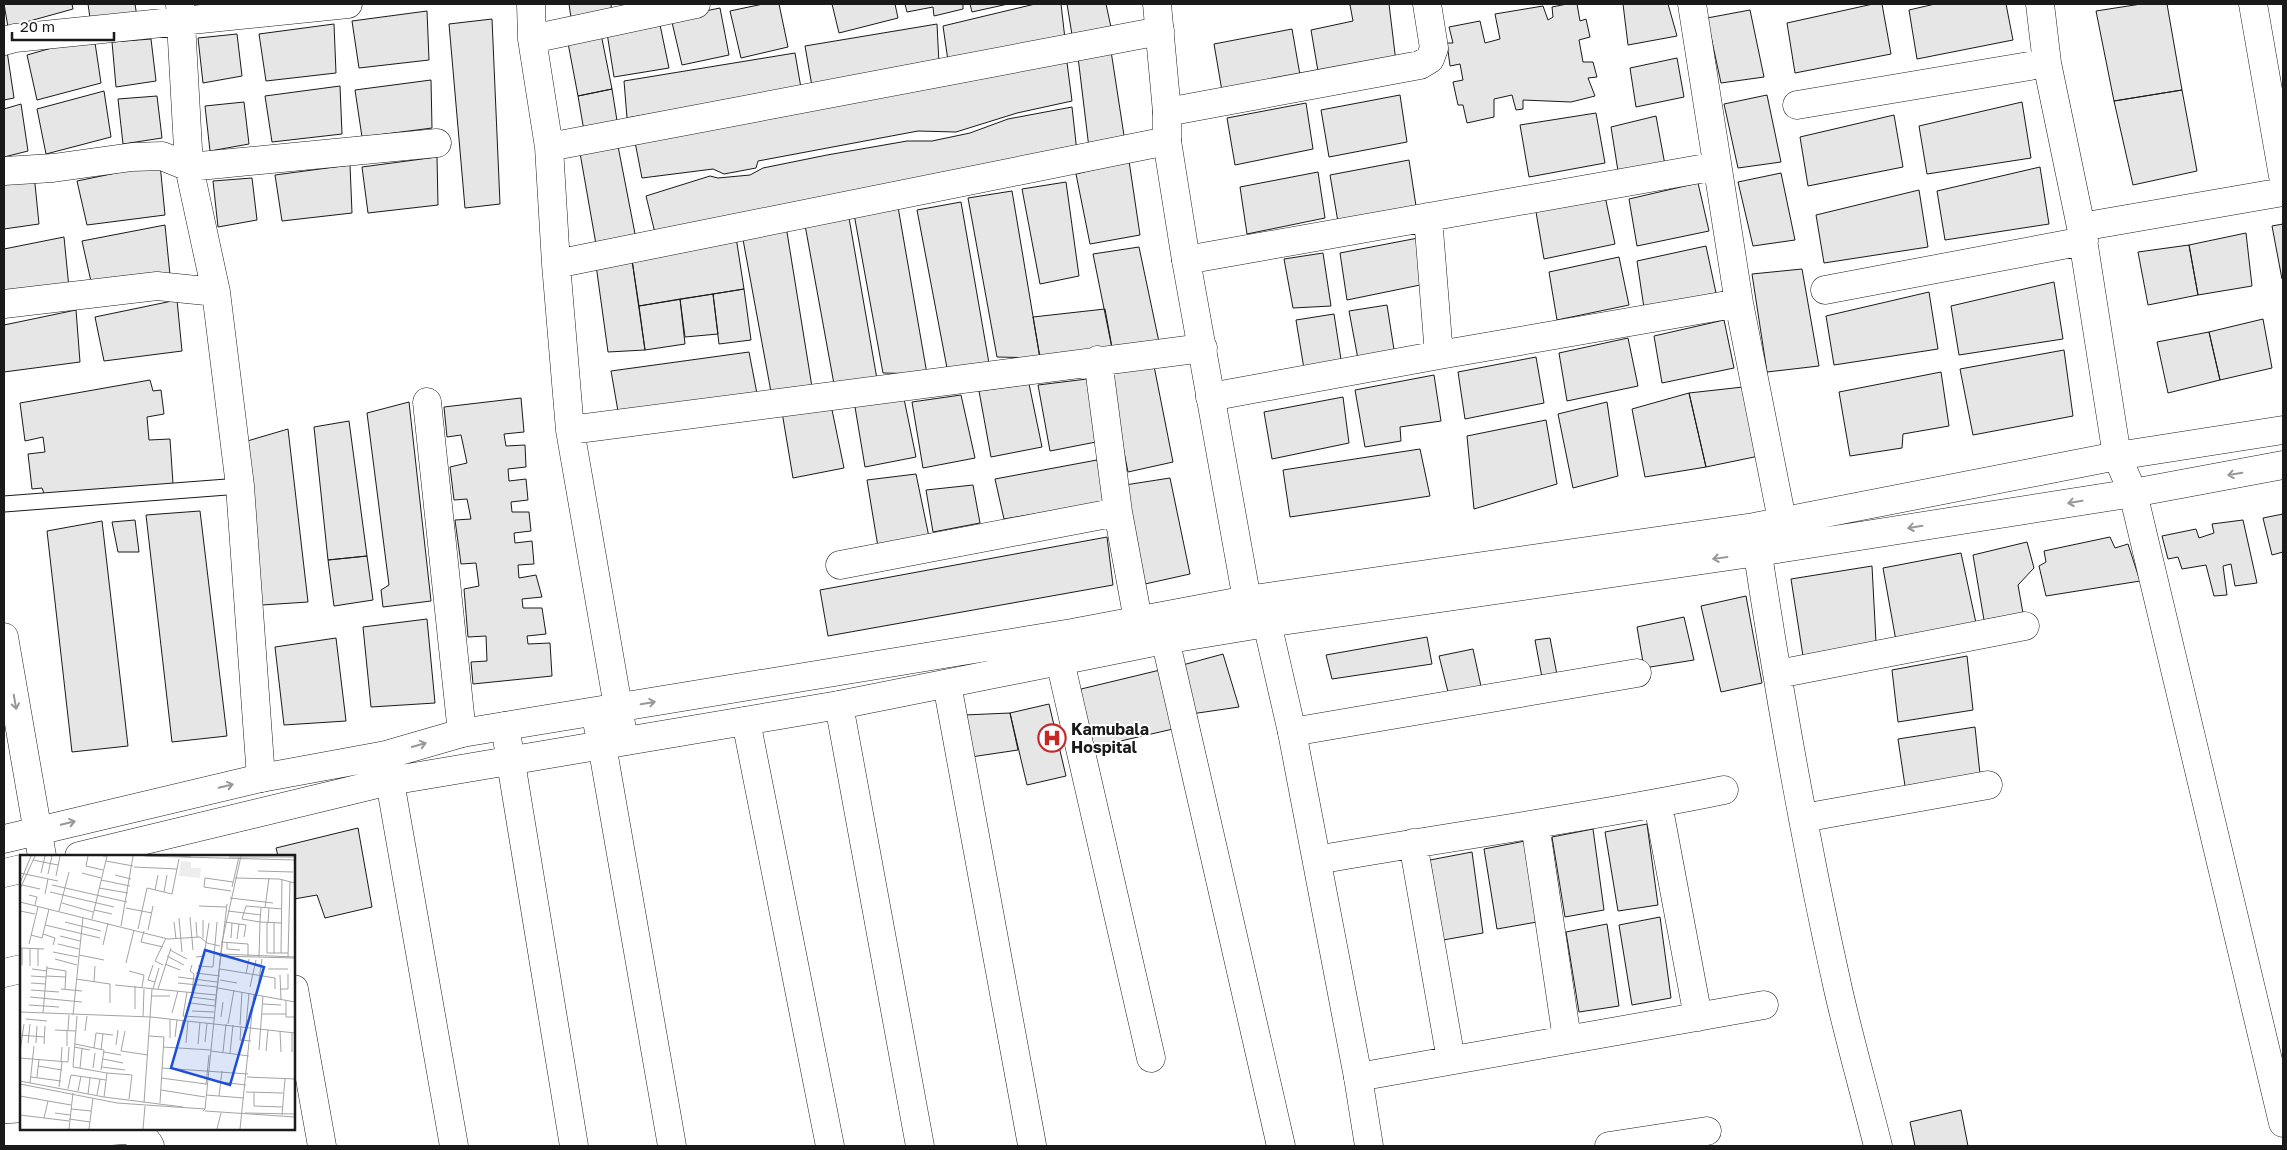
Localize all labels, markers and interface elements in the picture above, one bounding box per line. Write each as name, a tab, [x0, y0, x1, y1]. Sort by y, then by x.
scale bar	[12, 10, 115, 42]
text: 20 m	[20, 17, 55, 35]
one-way arrow	[2228, 470, 2244, 479]
one-way arrow	[2068, 497, 2084, 507]
one-way arrow	[1907, 523, 1923, 533]
one-way arrow	[1712, 553, 1728, 563]
one-way arrow	[11, 694, 21, 710]
one-way arrow	[639, 697, 655, 707]
place label: Kamubala Hospital	[1071, 719, 1149, 757]
hospital icon: Kamubala Hospital	[1037, 723, 1067, 753]
one-way arrow	[411, 740, 427, 749]
one-way arrow	[218, 781, 234, 790]
one-way arrow	[60, 818, 76, 827]
inset map	[20, 855, 295, 1130]

